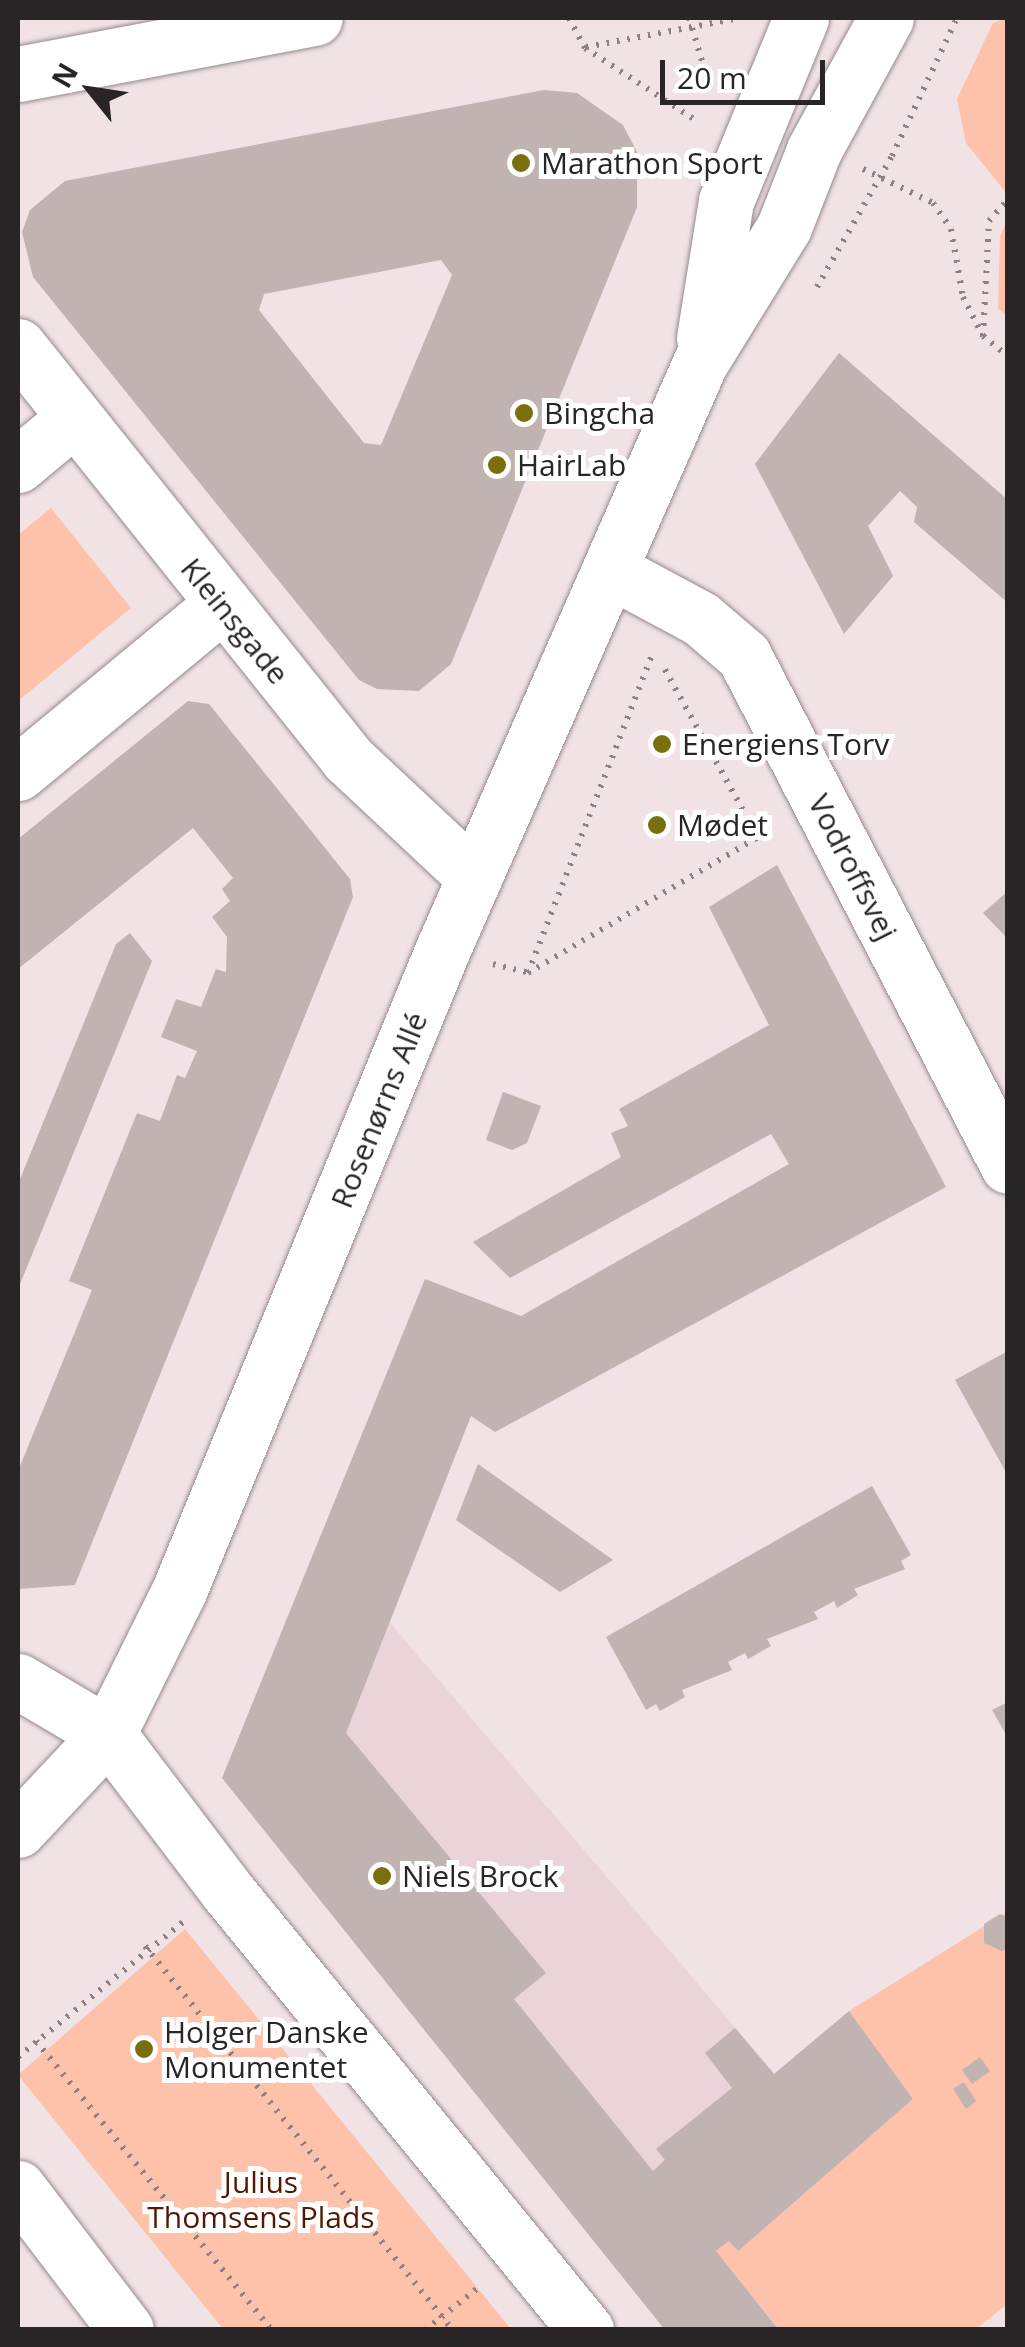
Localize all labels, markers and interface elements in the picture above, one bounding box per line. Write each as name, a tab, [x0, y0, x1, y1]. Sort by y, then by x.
north arrow	[40, 40, 140, 140]
scale bar	[665, 40, 830, 102]
text: N	[42, 56, 86, 94]
text: 20 m	[677, 57, 747, 98]
place label: Marathon Sport	[541, 145, 763, 181]
marker: Marathon Sport	[510, 152, 532, 174]
place label: Bingcha	[544, 395, 655, 431]
marker: Bingcha	[513, 402, 535, 424]
place label: HairLab	[517, 447, 626, 483]
marker: HairLab	[486, 454, 508, 476]
street label: Kleinsgade	[173, 551, 297, 691]
place label: Energiens Torv	[682, 726, 889, 762]
marker: Energiens Torv	[651, 733, 673, 755]
street label: Vodroffsvej	[801, 788, 905, 946]
place label: Mødet	[677, 807, 768, 843]
marker: Mødet	[646, 814, 668, 836]
street label: Rosenørns Allé	[323, 1007, 435, 1213]
place label: Niels Brock	[402, 1858, 558, 1894]
marker: Niels Brock	[371, 1865, 393, 1887]
place label: Holger Danske Monumentet	[164, 2014, 369, 2084]
marker: Holger Danske Monumentet	[133, 2038, 155, 2060]
park label: Julius Thomsens Plads	[147, 2164, 375, 2234]

